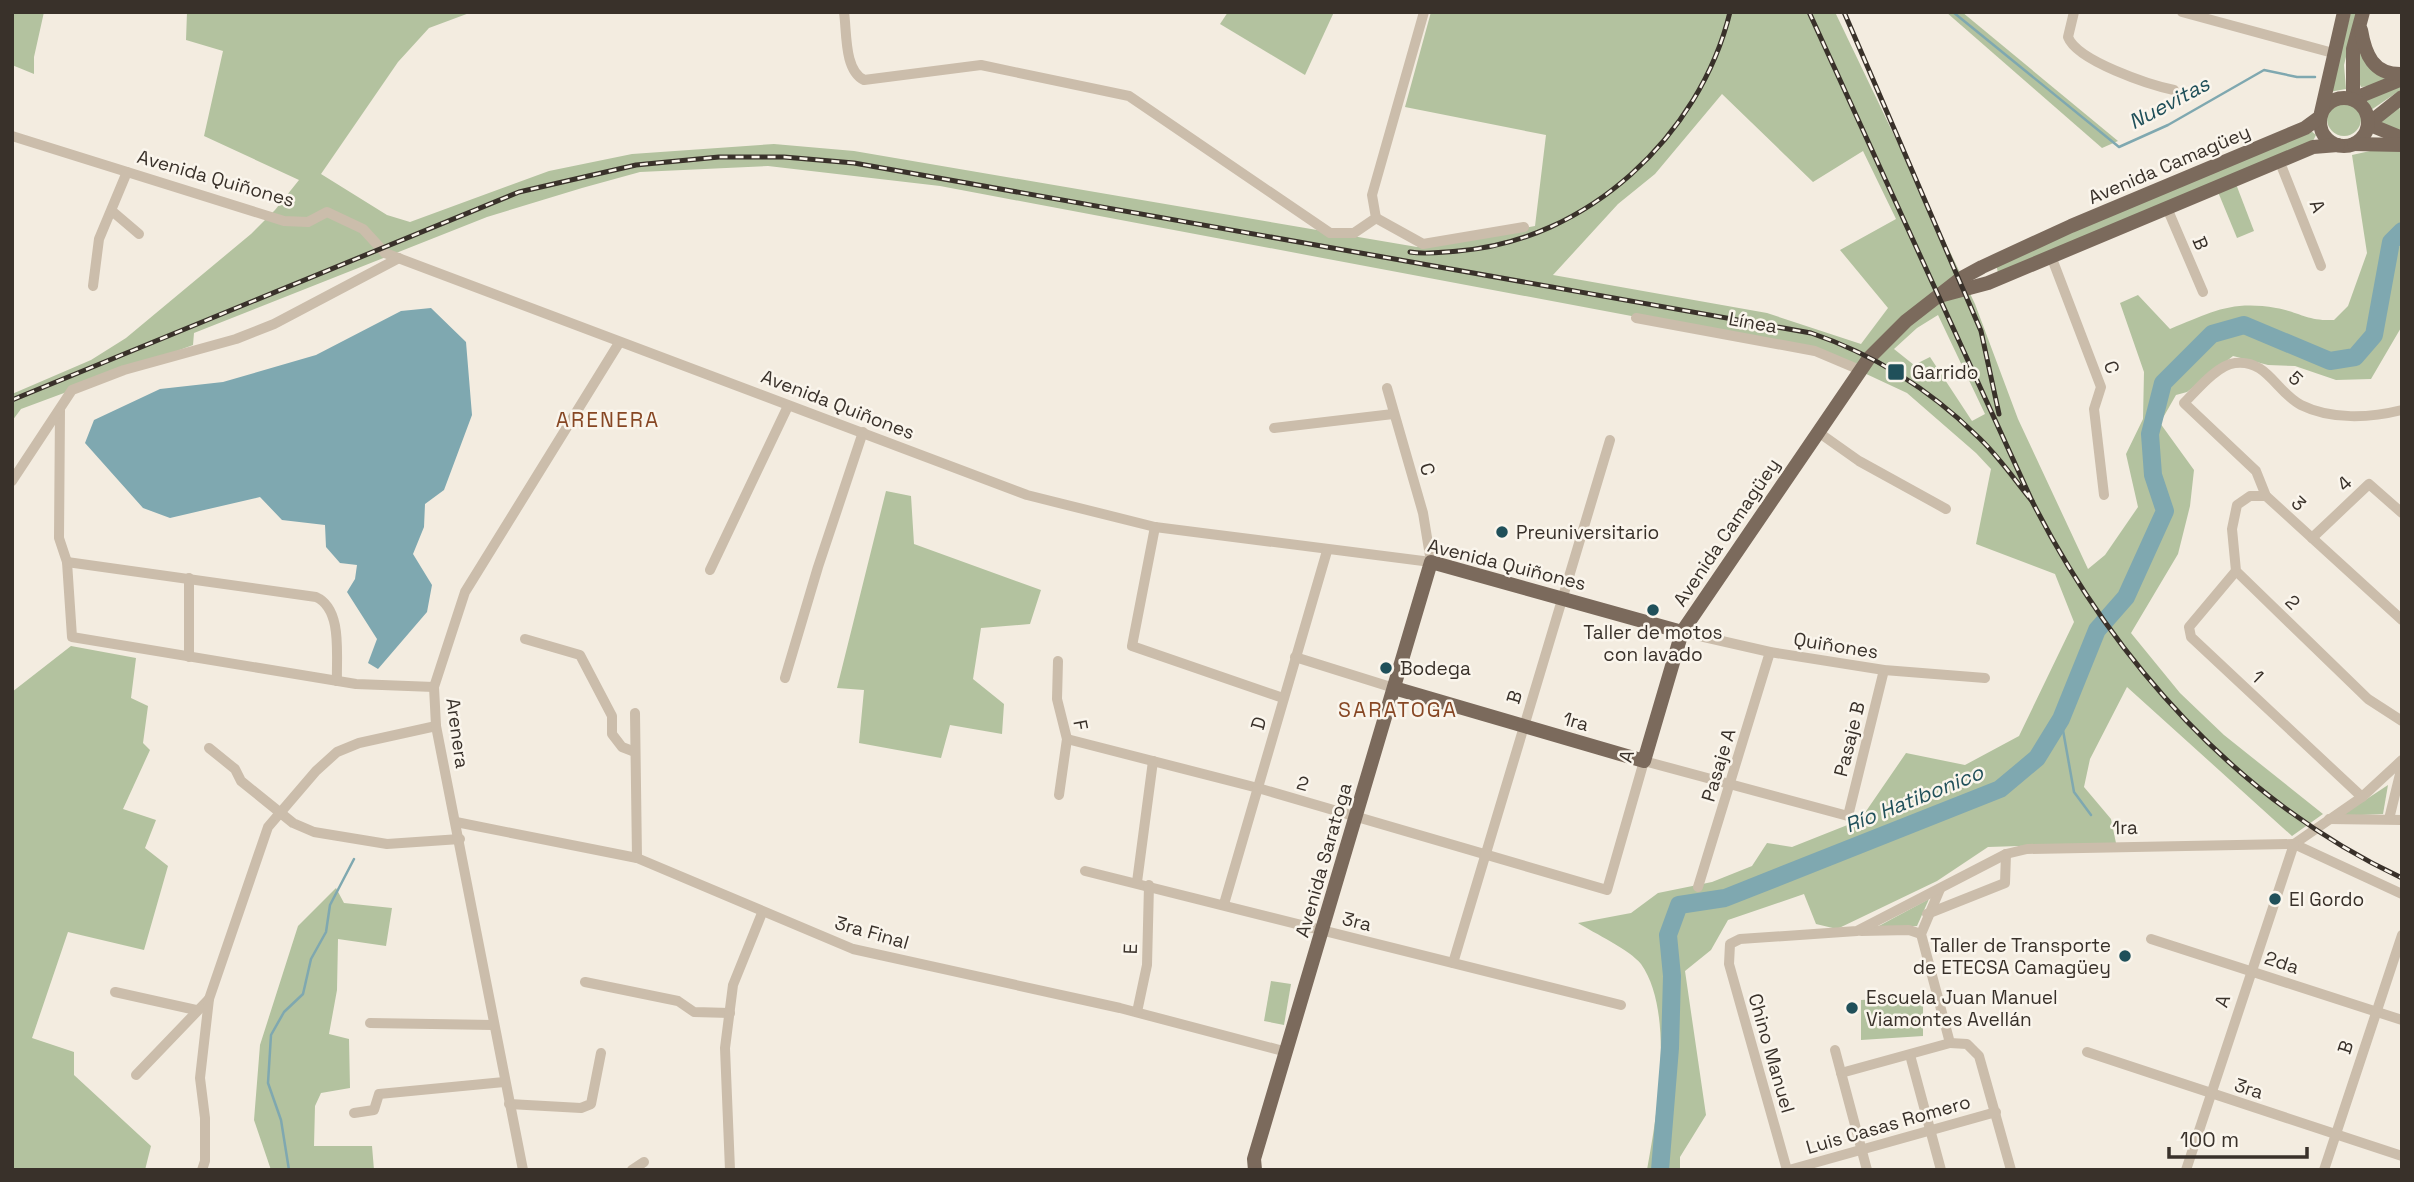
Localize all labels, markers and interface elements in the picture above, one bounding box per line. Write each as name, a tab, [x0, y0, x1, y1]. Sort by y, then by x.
water label: Nuevitas	[2124, 70, 2215, 135]
street label: Avenida Camagüey	[2084, 119, 2254, 210]
street label: Avenida Quiñones	[134, 144, 297, 213]
street label: A	[2304, 196, 2331, 216]
street label: B	[2187, 233, 2215, 254]
street label: Línea	[1727, 306, 1779, 339]
street label: C	[2098, 357, 2125, 377]
place label: Garrido	[1912, 360, 1978, 385]
marker: Garrido	[1886, 362, 1906, 382]
street label: Avenida Quiñones	[758, 364, 918, 445]
street label: 5	[2283, 365, 2308, 391]
district label: ARENERA	[556, 406, 660, 433]
street label: Avenida Camagüey	[1667, 453, 1785, 611]
street label: C	[1414, 460, 1441, 479]
street label: 4	[2331, 470, 2357, 497]
street label: 3	[2286, 490, 2311, 516]
place label: Preuniversitario	[1516, 520, 1659, 545]
marker: Preuniversitario	[1494, 524, 1510, 540]
street label: Avenida Quiñones	[1425, 533, 1589, 596]
street label: 2	[2280, 589, 2305, 615]
marker: Taller de motos con lavado	[1645, 602, 1661, 618]
place label: Taller de motos con lavado	[1583, 620, 1723, 667]
street label: Quiñones	[1792, 626, 1880, 665]
place label: Bodega	[1400, 656, 1471, 681]
marker: Bodega	[1378, 660, 1394, 676]
street label: 1	[2246, 665, 2269, 688]
street label: B	[1501, 687, 1528, 707]
street label: Arenera	[440, 696, 475, 770]
district label: SARATOGA	[1338, 696, 1458, 723]
street label: Pasaje B	[1828, 699, 1871, 779]
street label: 1ra	[1560, 706, 1592, 737]
street label: D	[1245, 714, 1272, 732]
street label: F	[1067, 718, 1094, 733]
street label: Pasaje A	[1695, 725, 1741, 805]
street label: A	[1613, 747, 1640, 765]
water label: Río Hatibonico	[1841, 758, 1988, 839]
street label: 2	[1294, 770, 1312, 797]
street label: Avenida Saratoga	[1289, 780, 1358, 941]
street label: 1ra	[2112, 815, 2138, 840]
place label: El Gordo	[2289, 887, 2364, 912]
marker: El Gordo	[2267, 891, 2283, 907]
street label: 3ra	[1340, 906, 1374, 937]
street label: 3ra Final	[832, 910, 912, 955]
place label: Taller de Transporte de ETECSA Camagüey	[1913, 933, 2111, 980]
street label: E	[1118, 943, 1143, 955]
street label: 2da	[2262, 945, 2302, 980]
marker: Taller de Transporte de ETECSA Camagüey	[2117, 948, 2133, 964]
place label: Escuela Juan Manuel Viamontes Avellán	[1866, 985, 2058, 1032]
street label: Chino Manuel	[1743, 990, 1801, 1116]
street label: A	[2209, 992, 2236, 1011]
marker: Escuela Juan Manuel Viamontes Avellán	[1844, 1000, 1860, 1016]
street label: B	[2332, 1037, 2359, 1057]
street label: 3ra	[2231, 1072, 2267, 1105]
street label: Luis Casas Romero	[1803, 1089, 1973, 1160]
scale bar	[2169, 1116, 2307, 1160]
text: 100 m	[2180, 1126, 2239, 1153]

